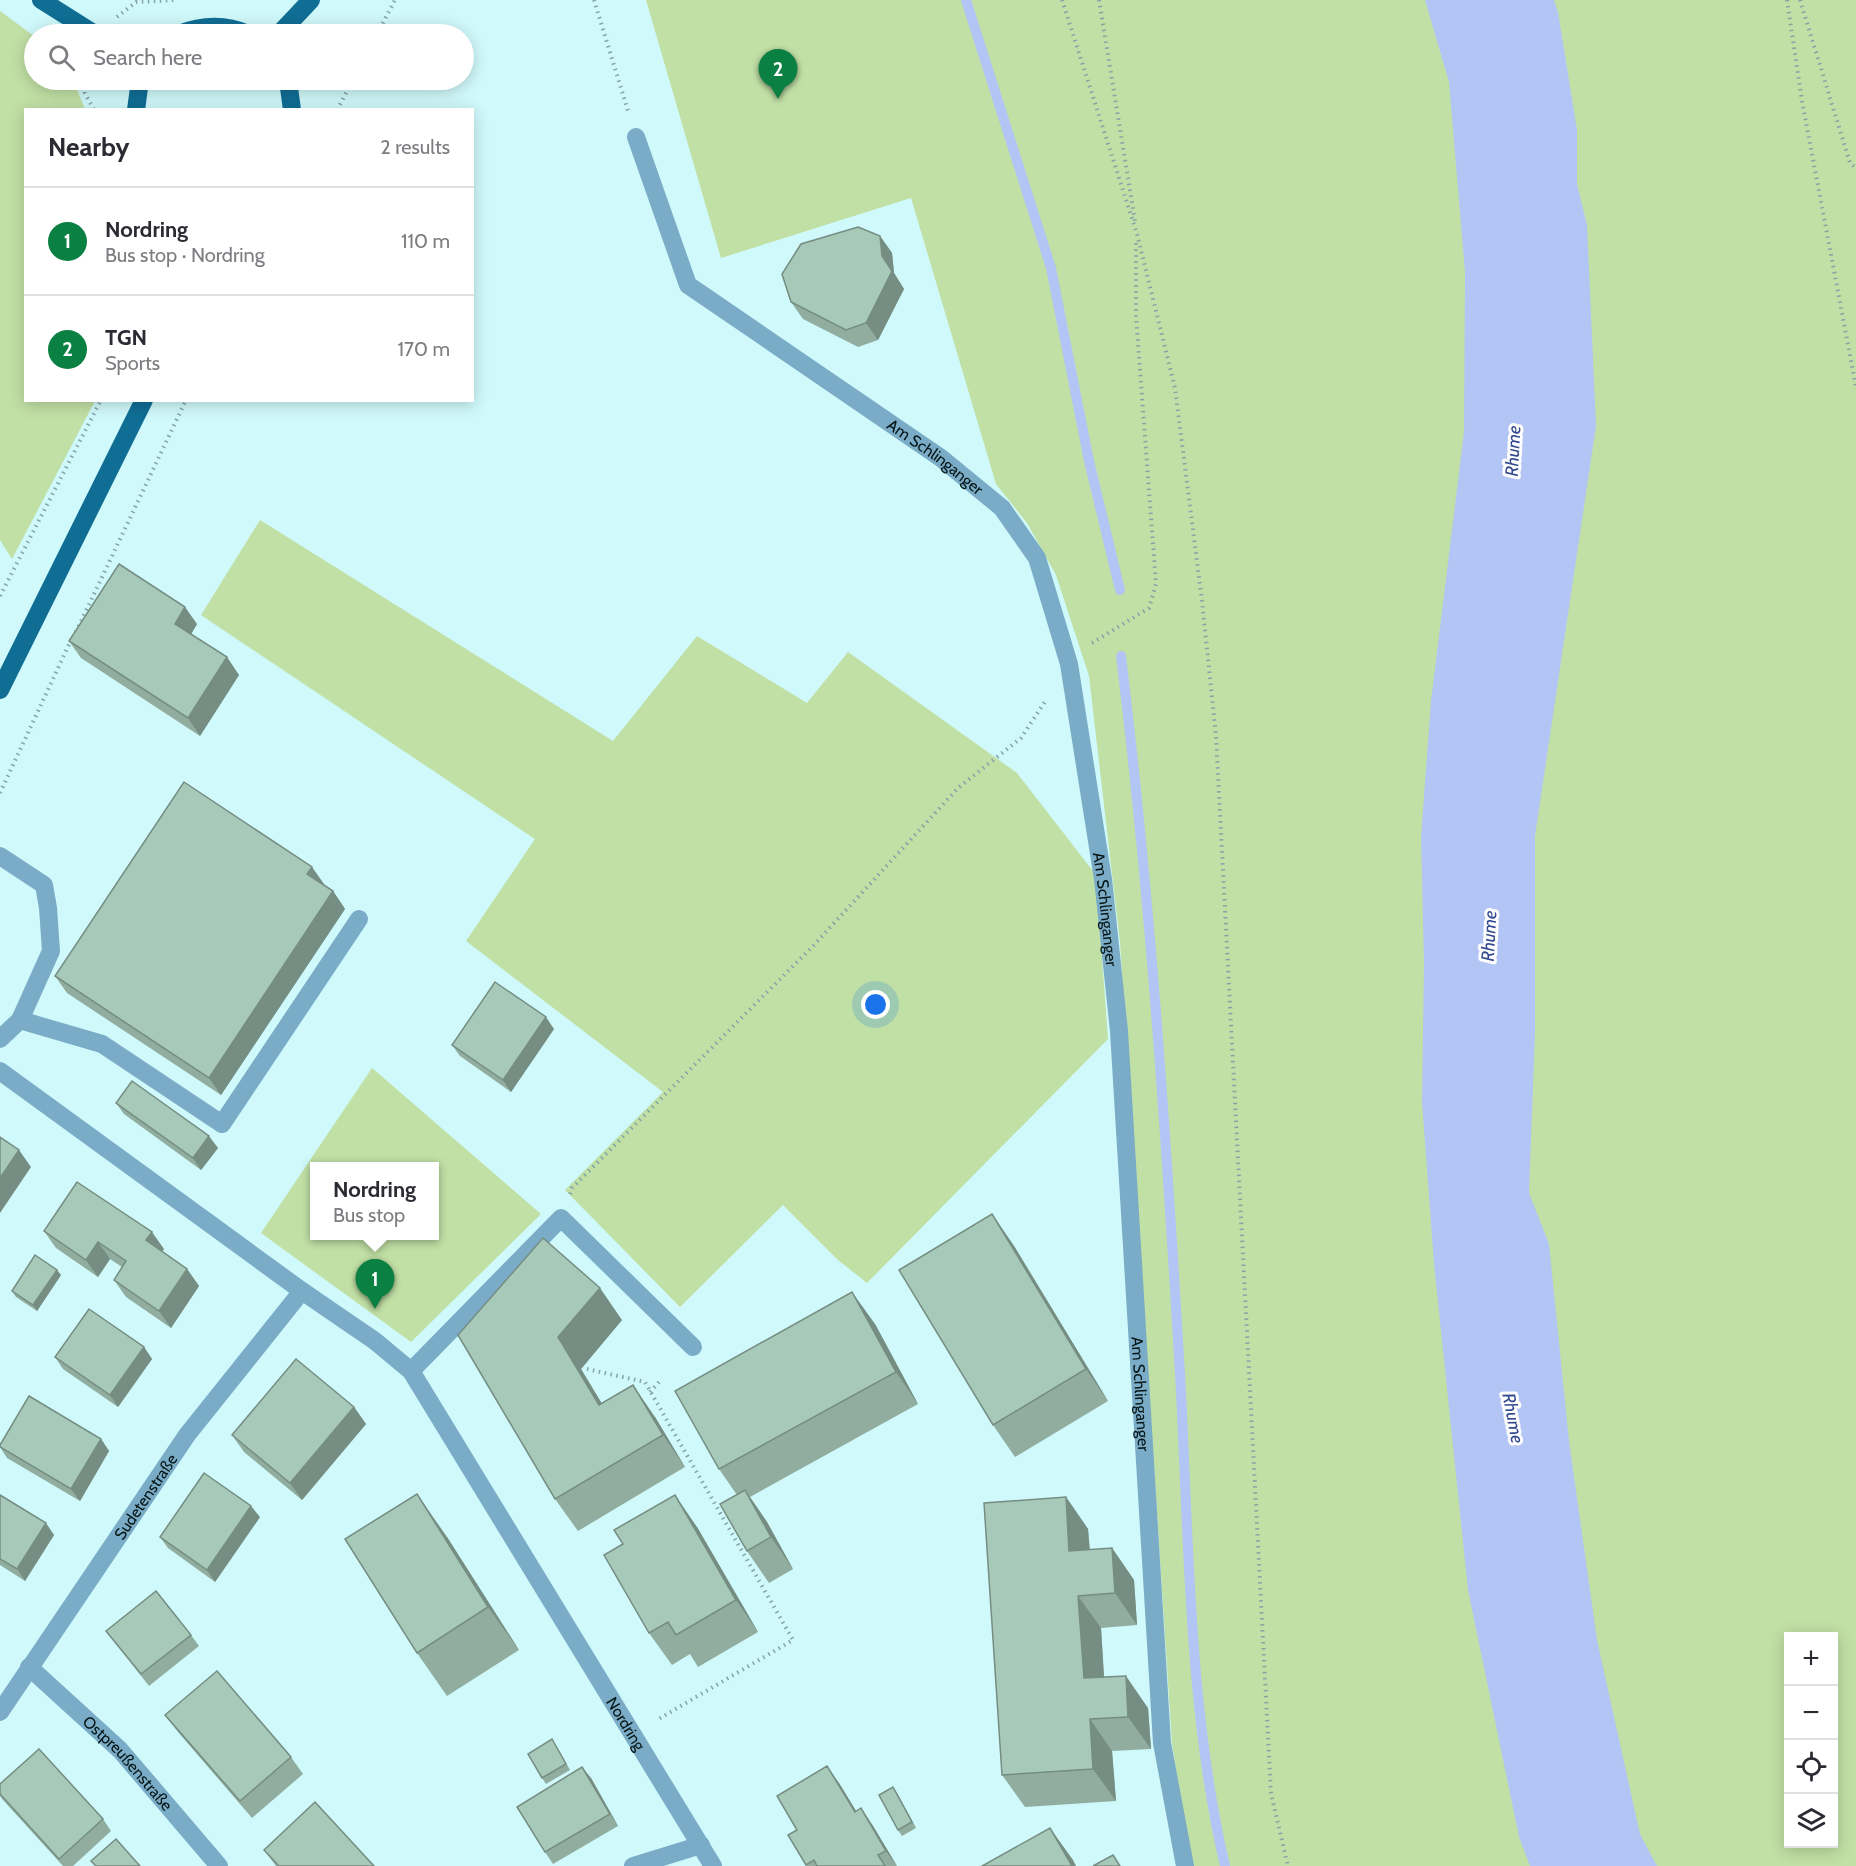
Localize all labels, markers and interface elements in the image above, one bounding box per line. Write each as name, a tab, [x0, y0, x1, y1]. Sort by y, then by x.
search box	[24, 24, 474, 90]
icon: search	[45, 41, 78, 74]
text: Search here	[93, 44, 202, 71]
pin: 2	[758, 50, 798, 99]
text: Nearby	[48, 131, 129, 163]
text: 2 results	[380, 135, 450, 159]
text: Nordring	[105, 216, 188, 243]
text: 1	[64, 229, 71, 253]
text: 110 m	[401, 229, 450, 253]
text: Bus stop · Nordring	[105, 243, 265, 267]
text: TGN	[105, 324, 147, 351]
text: 2	[62, 337, 73, 361]
text: 170 m	[398, 337, 450, 361]
text: Sports	[105, 351, 160, 375]
street label: Am Schlinganger	[884, 415, 988, 499]
water label: Rhume	[1501, 425, 1525, 477]
street label: Am Schlinganger	[1089, 851, 1122, 968]
water label: Rhume	[1477, 910, 1501, 962]
your location	[861, 990, 890, 1019]
popup	[310, 1162, 439, 1240]
text: Nordring	[333, 1176, 416, 1203]
text: Bus stop	[333, 1203, 405, 1227]
pin: 1	[356, 1260, 394, 1309]
street label: Am Schlinganger	[1128, 1336, 1154, 1453]
water label: Rhume	[1497, 1391, 1529, 1445]
street label: Sudetenstraße	[110, 1450, 181, 1543]
map controls	[1784, 1632, 1838, 1848]
button: +	[1784, 1632, 1838, 1686]
button: −	[1784, 1686, 1838, 1740]
street label: Nordring	[603, 1693, 650, 1755]
street label: Ostpreußenstraße	[79, 1712, 177, 1814]
button: locate	[1784, 1740, 1838, 1794]
button: layers	[1784, 1794, 1838, 1848]

